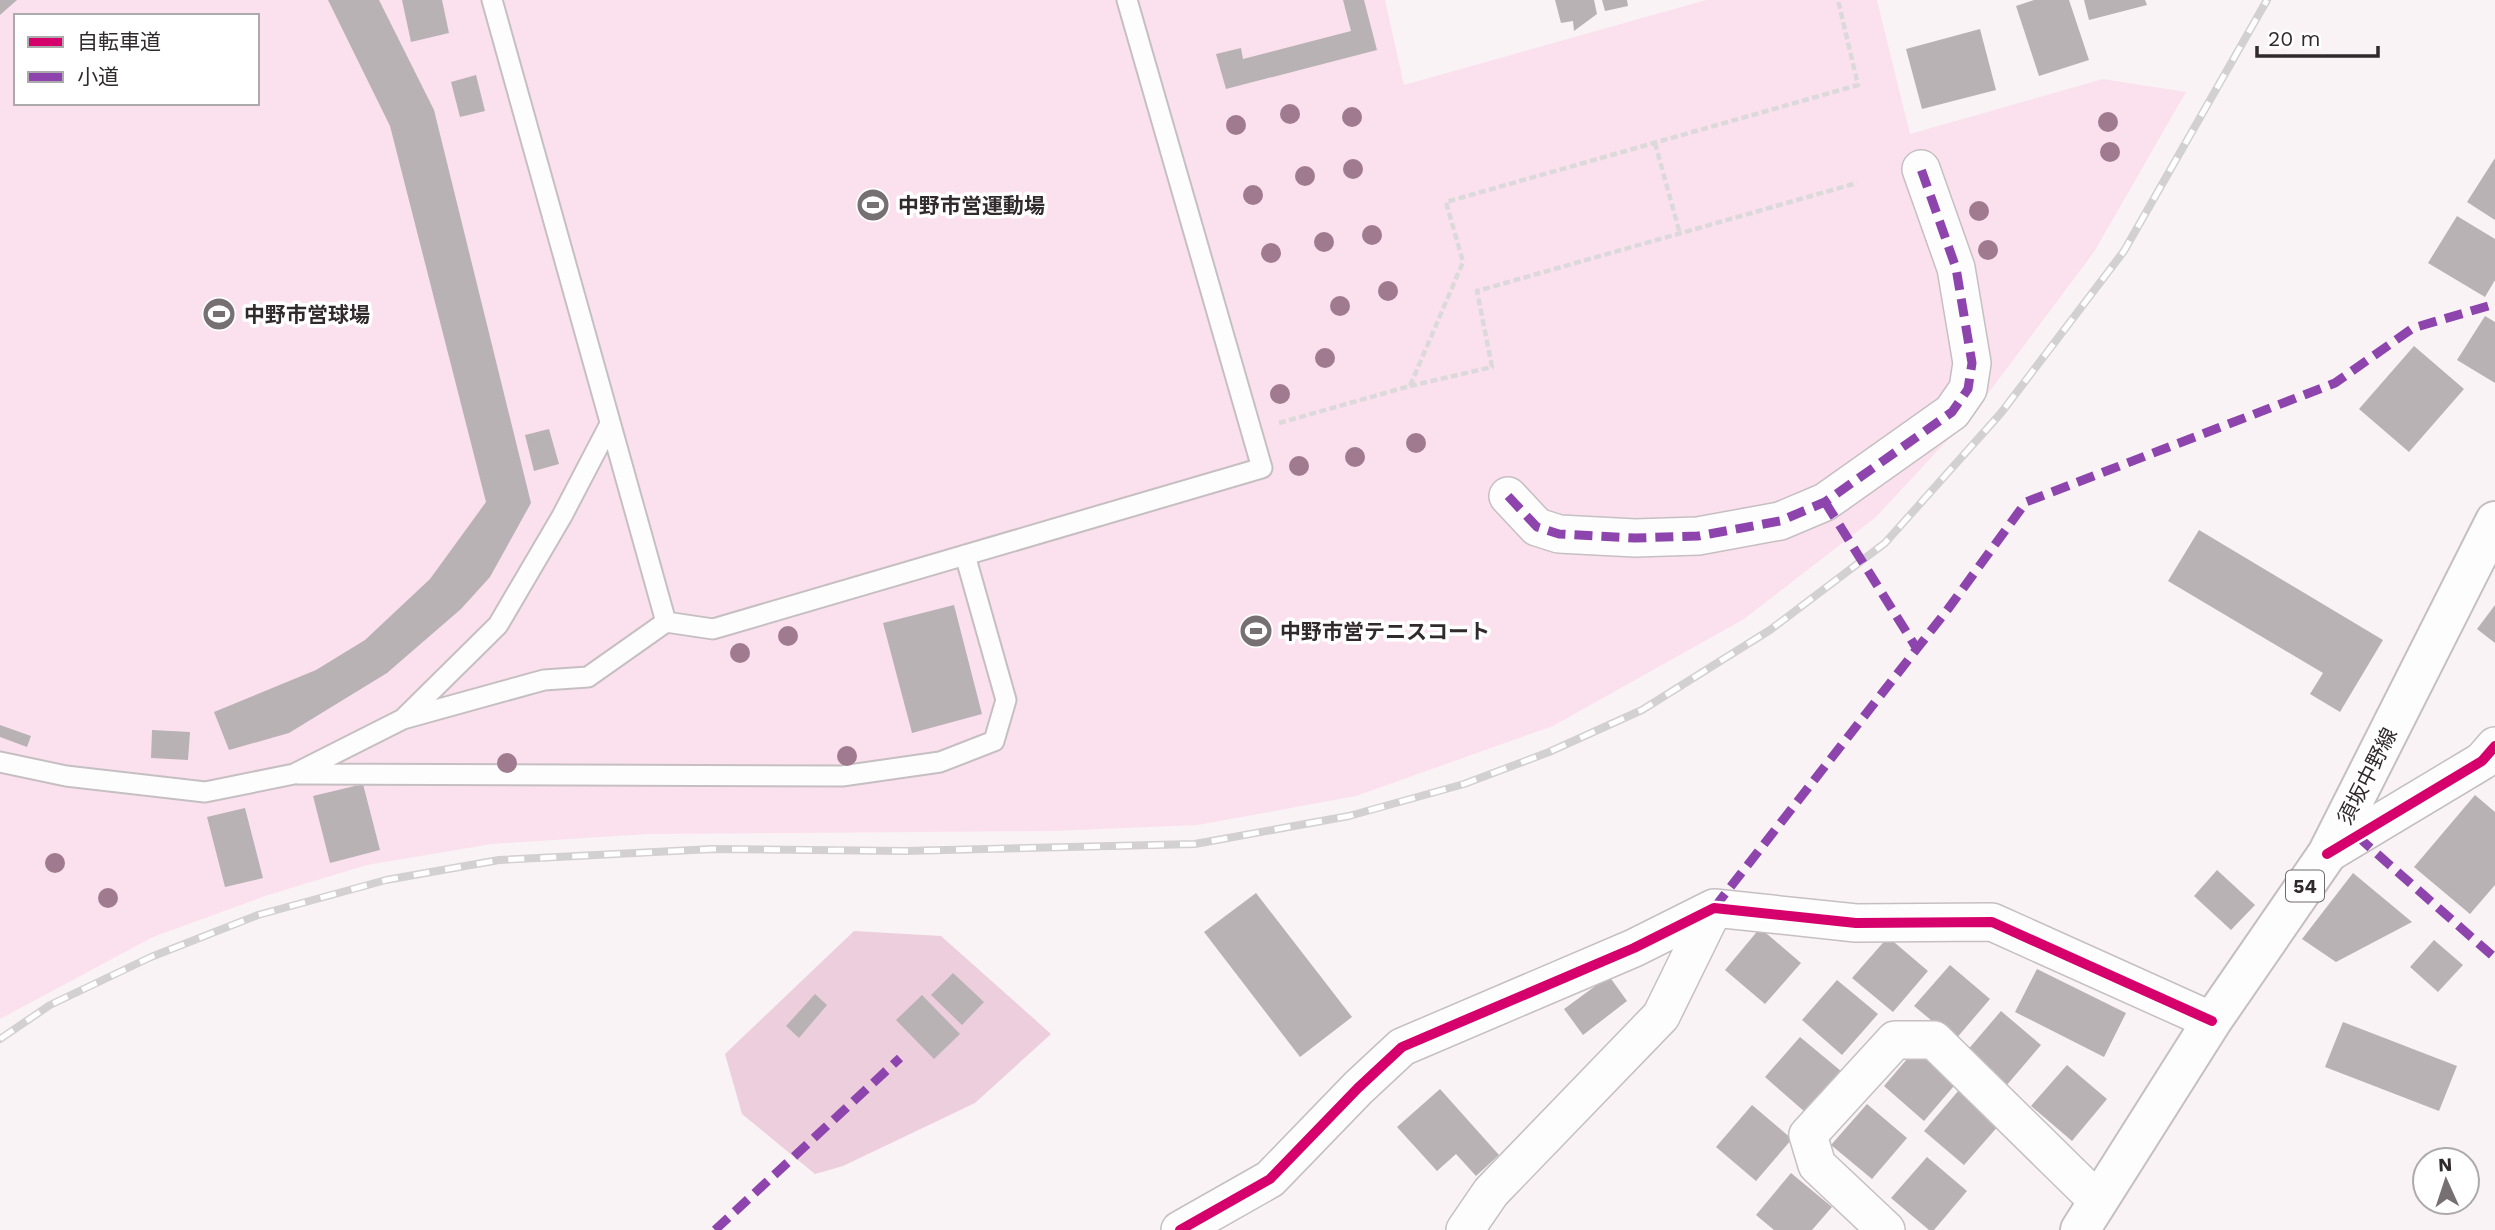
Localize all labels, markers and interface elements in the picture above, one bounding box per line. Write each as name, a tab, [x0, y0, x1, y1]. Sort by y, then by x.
legend	[14, 14, 259, 105]
scale bar	[2257, 14, 2378, 58]
text: 20 m	[2268, 26, 2320, 51]
text: 自転車道	[77, 29, 161, 54]
text: 小道	[77, 64, 119, 89]
sports icon: 中野市営運動場	[854, 186, 892, 224]
place label: 中野市営運動場	[898, 193, 1045, 218]
sports icon: 中野市営球場	[200, 295, 238, 333]
place label: 中野市営球場	[244, 302, 370, 327]
sports icon: 中野市営テニスコート	[1237, 612, 1275, 650]
place label: 中野市営テニスコート	[1280, 619, 1490, 644]
street label: 須坂中野線	[2332, 724, 2402, 828]
road number: 54	[2286, 870, 2324, 902]
north arrow	[2411, 1146, 2481, 1216]
text: N	[2437, 1153, 2453, 1176]

